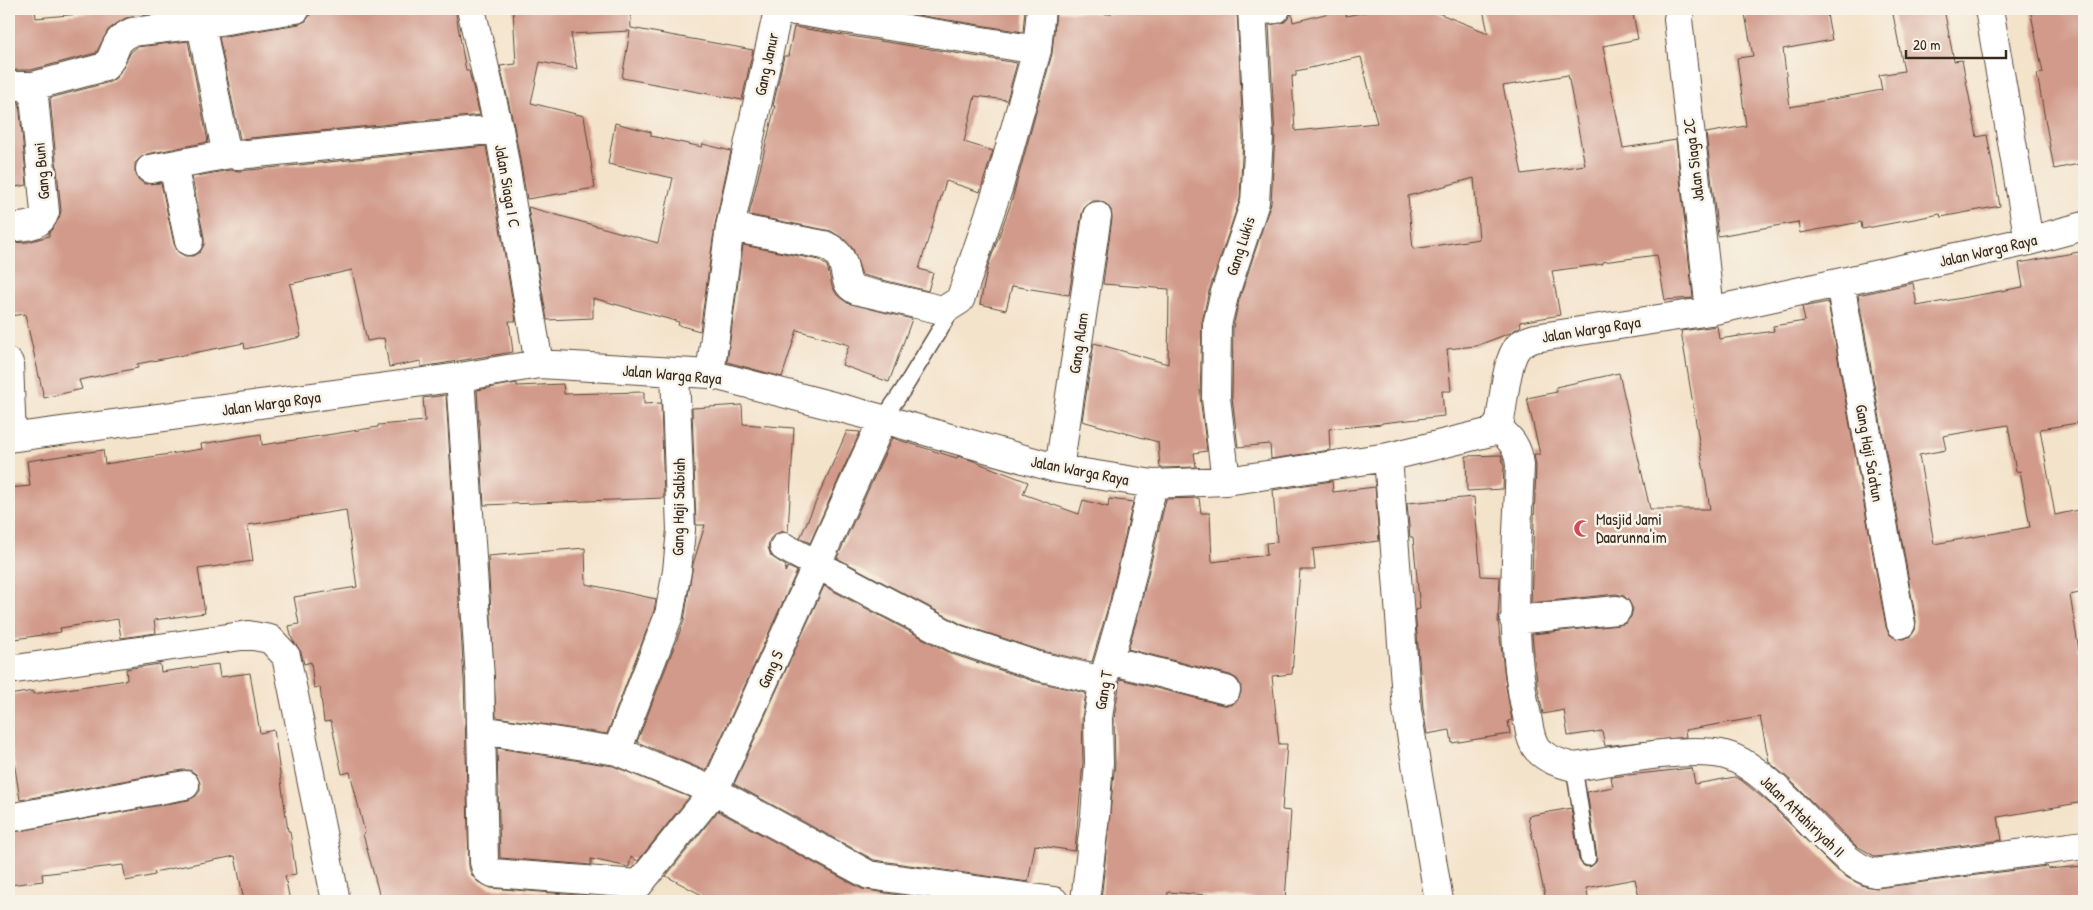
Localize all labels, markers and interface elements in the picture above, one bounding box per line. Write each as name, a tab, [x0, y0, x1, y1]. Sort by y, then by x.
scale bar	[1906, 28, 2006, 60]
street label: Gang Janur	[749, 30, 783, 98]
text: 20 m	[1913, 34, 1940, 55]
street label: Jalan Siaga 2C	[1677, 117, 1709, 203]
street label: Gang Buni	[28, 141, 54, 201]
street label: Jalan Siaga I C	[490, 143, 526, 230]
street label: Gang Lukis	[1220, 214, 1260, 278]
street label: Jalan Warga Raya	[1937, 228, 2039, 272]
street label: Jalan Warga Raya	[1540, 310, 1642, 348]
street label: Gang Alam	[1063, 311, 1093, 375]
street label: Jalan Warga Raya	[621, 359, 723, 389]
street label: Jalan Warga Raya	[220, 385, 322, 421]
street label: Gang Haji Sa'atun	[1851, 403, 1889, 503]
street label: Jalan Warga Raya	[1029, 450, 1131, 490]
street label: Gang Haji Salbiah	[666, 458, 690, 556]
place label: Masjid Jami Daarunna'im	[1596, 508, 1667, 548]
mosque icon: Masjid Jami Daarunna'im	[1572, 518, 1592, 538]
street label: Gang S	[752, 646, 788, 691]
street label: Gang T	[1089, 668, 1117, 711]
street label: Jalan Attahiriyah II	[1756, 770, 1850, 862]

